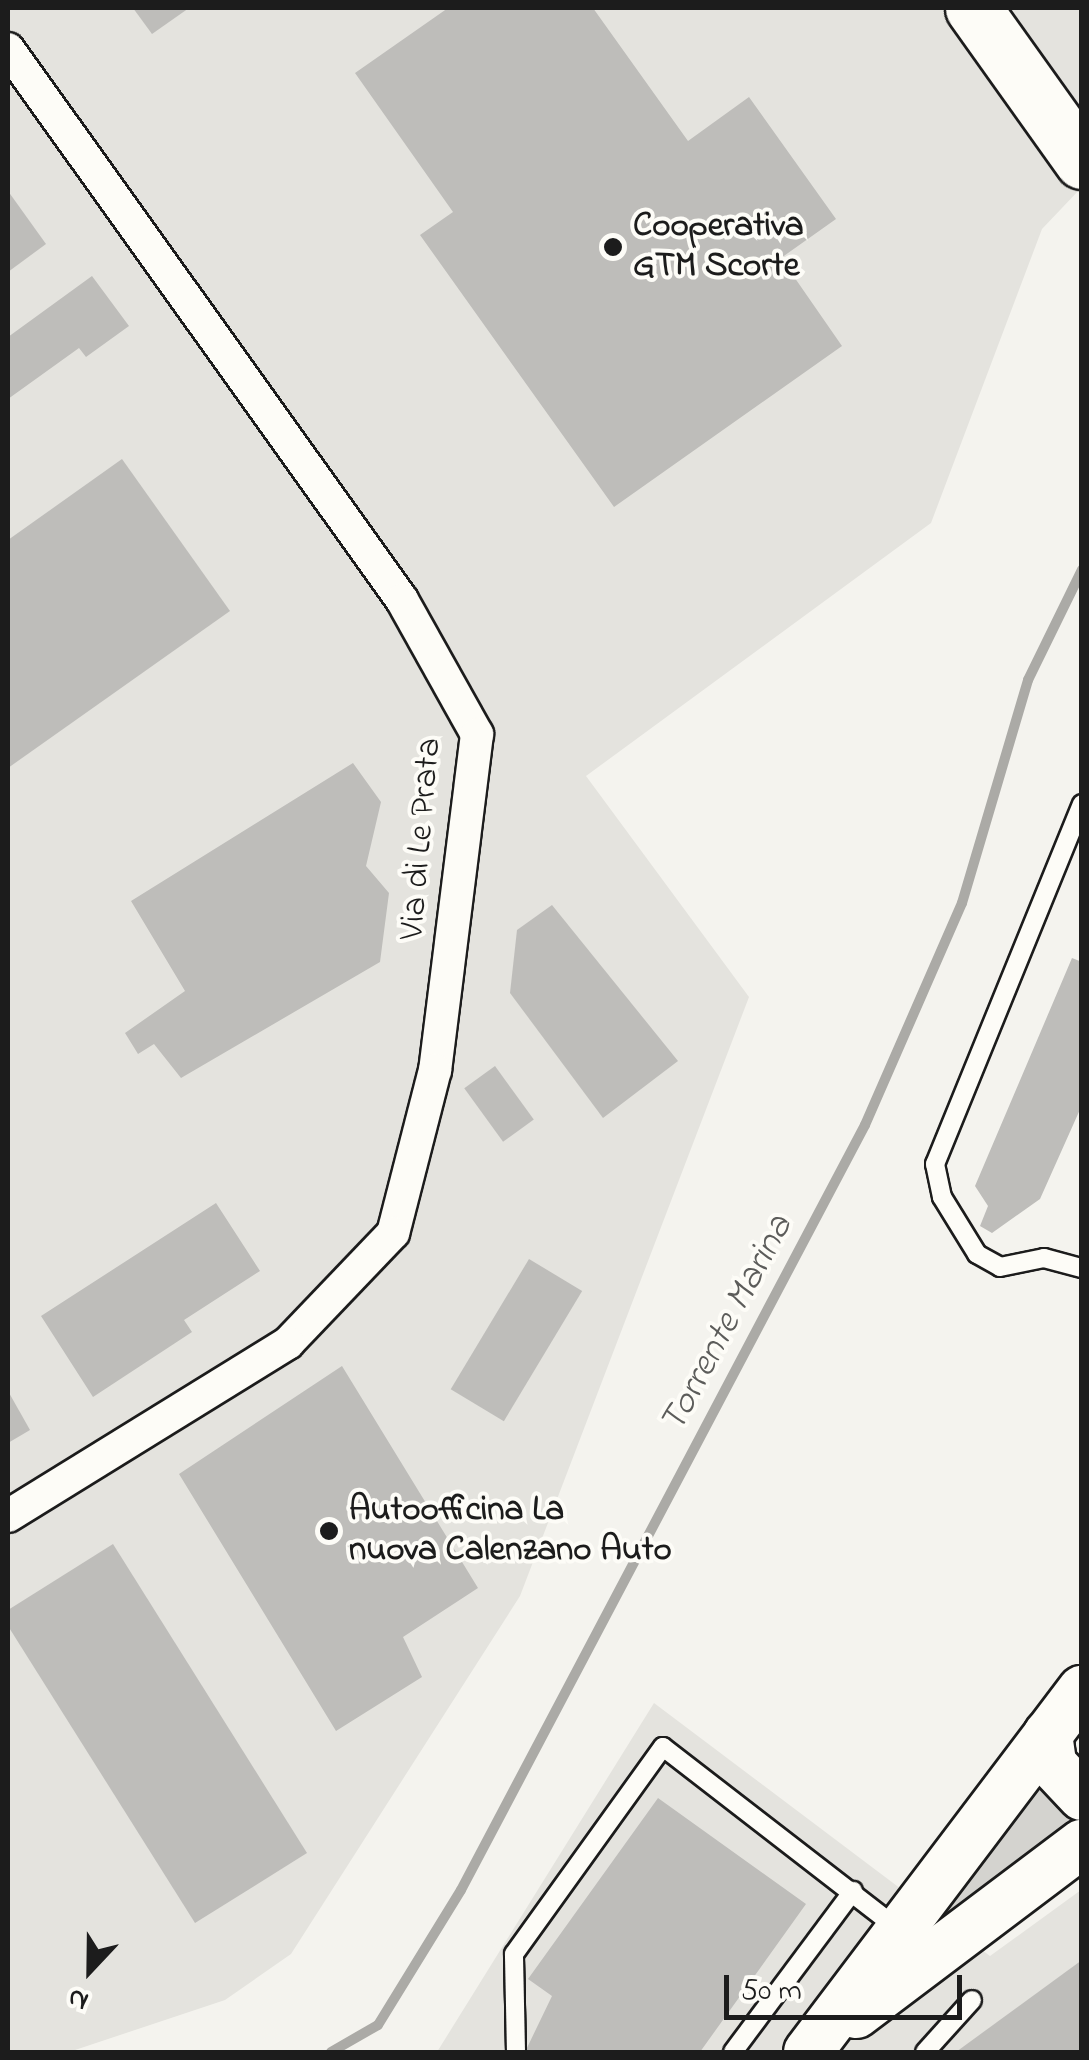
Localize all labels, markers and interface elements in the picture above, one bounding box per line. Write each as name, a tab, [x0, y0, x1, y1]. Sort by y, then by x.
place label: Cooperativa GTM Scorte	[633, 206, 804, 288]
marker: Cooperativa GTM Scorte	[602, 236, 624, 258]
street label: Via di Le Prata	[392, 736, 452, 942]
water label: Torrente Marina	[652, 1208, 804, 1442]
place label: Autoofficina La nuova Calenzano Auto	[349, 1490, 672, 1572]
marker: Autoofficina La nuova Calenzano Auto	[318, 1520, 340, 1542]
north arrow	[40, 1920, 140, 2020]
scale bar	[729, 1955, 966, 2017]
text: 50 m	[741, 1970, 802, 2014]
text: N	[62, 1976, 95, 2021]

